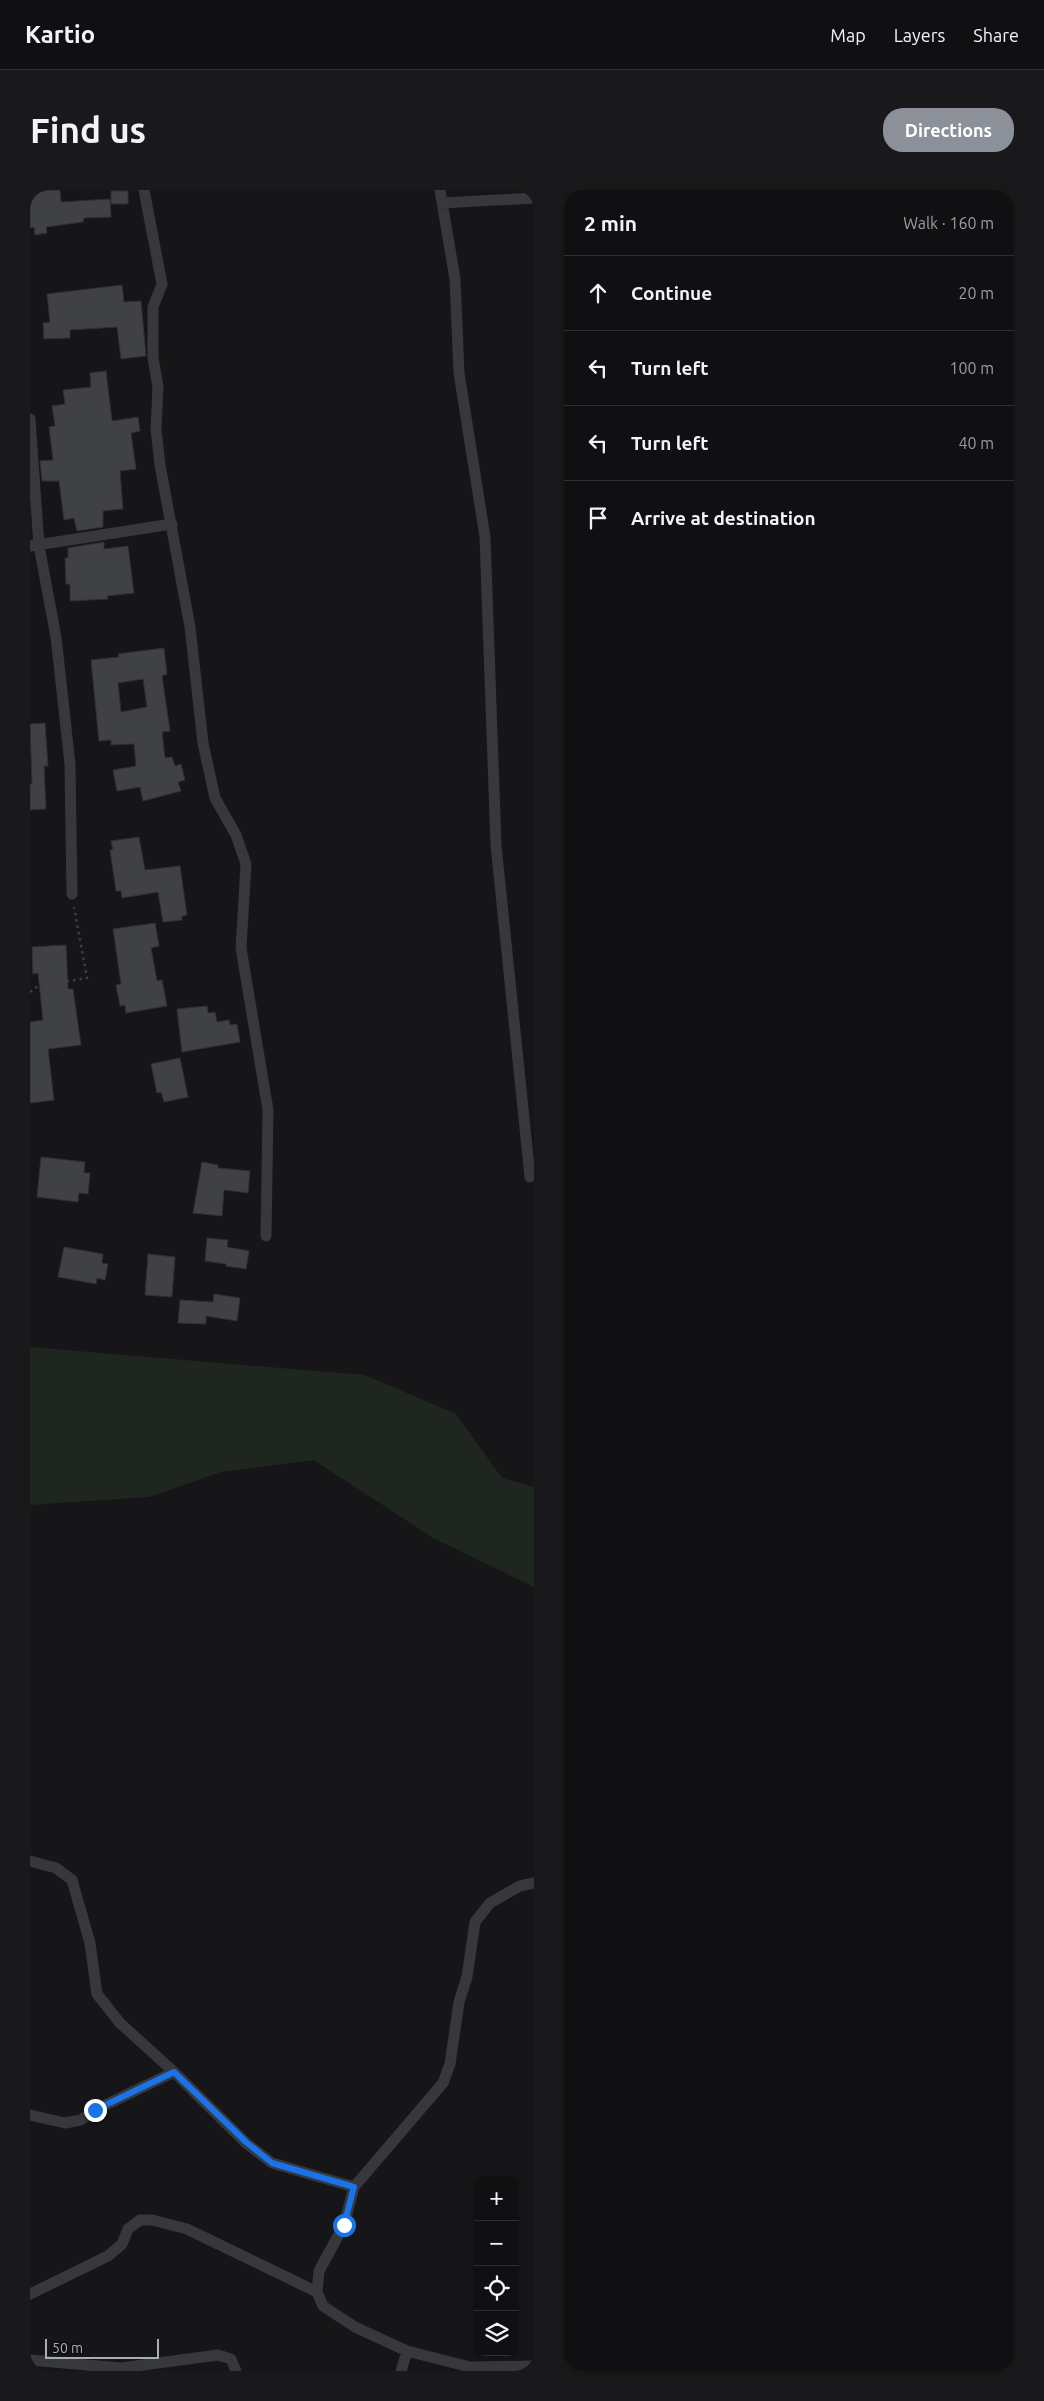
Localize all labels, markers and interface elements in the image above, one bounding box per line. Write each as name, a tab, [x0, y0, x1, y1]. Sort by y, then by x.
text: Kartio	[25, 21, 95, 48]
text: Map	[830, 25, 866, 45]
text: Layers	[894, 25, 945, 45]
text: Share	[973, 25, 1019, 45]
button: Directions	[883, 108, 1014, 152]
text: Find us	[30, 110, 146, 150]
text: 2 min	[584, 211, 637, 235]
text: Walk · 160 m	[903, 214, 994, 232]
icon: ahead	[584, 279, 612, 307]
text: Continue	[631, 282, 712, 304]
text: 20 m	[958, 284, 994, 302]
icon: left	[584, 354, 612, 382]
text: Turn left	[631, 357, 709, 379]
text: 100 m	[949, 359, 994, 377]
icon: left	[584, 429, 612, 457]
text: Turn left	[631, 432, 709, 454]
text: 40 m	[958, 434, 994, 452]
icon: arrive	[584, 504, 612, 532]
text: Arrive at destination	[631, 507, 816, 529]
route end	[84, 2099, 107, 2122]
map controls	[474, 2176, 519, 2356]
button: +	[474, 2176, 519, 2221]
route start	[333, 2214, 356, 2237]
button: −	[474, 2221, 519, 2266]
button: locate	[474, 2266, 519, 2311]
button: layers	[474, 2311, 519, 2356]
scale bar	[45, 2336, 159, 2359]
text: 50 m	[52, 2340, 83, 2356]

